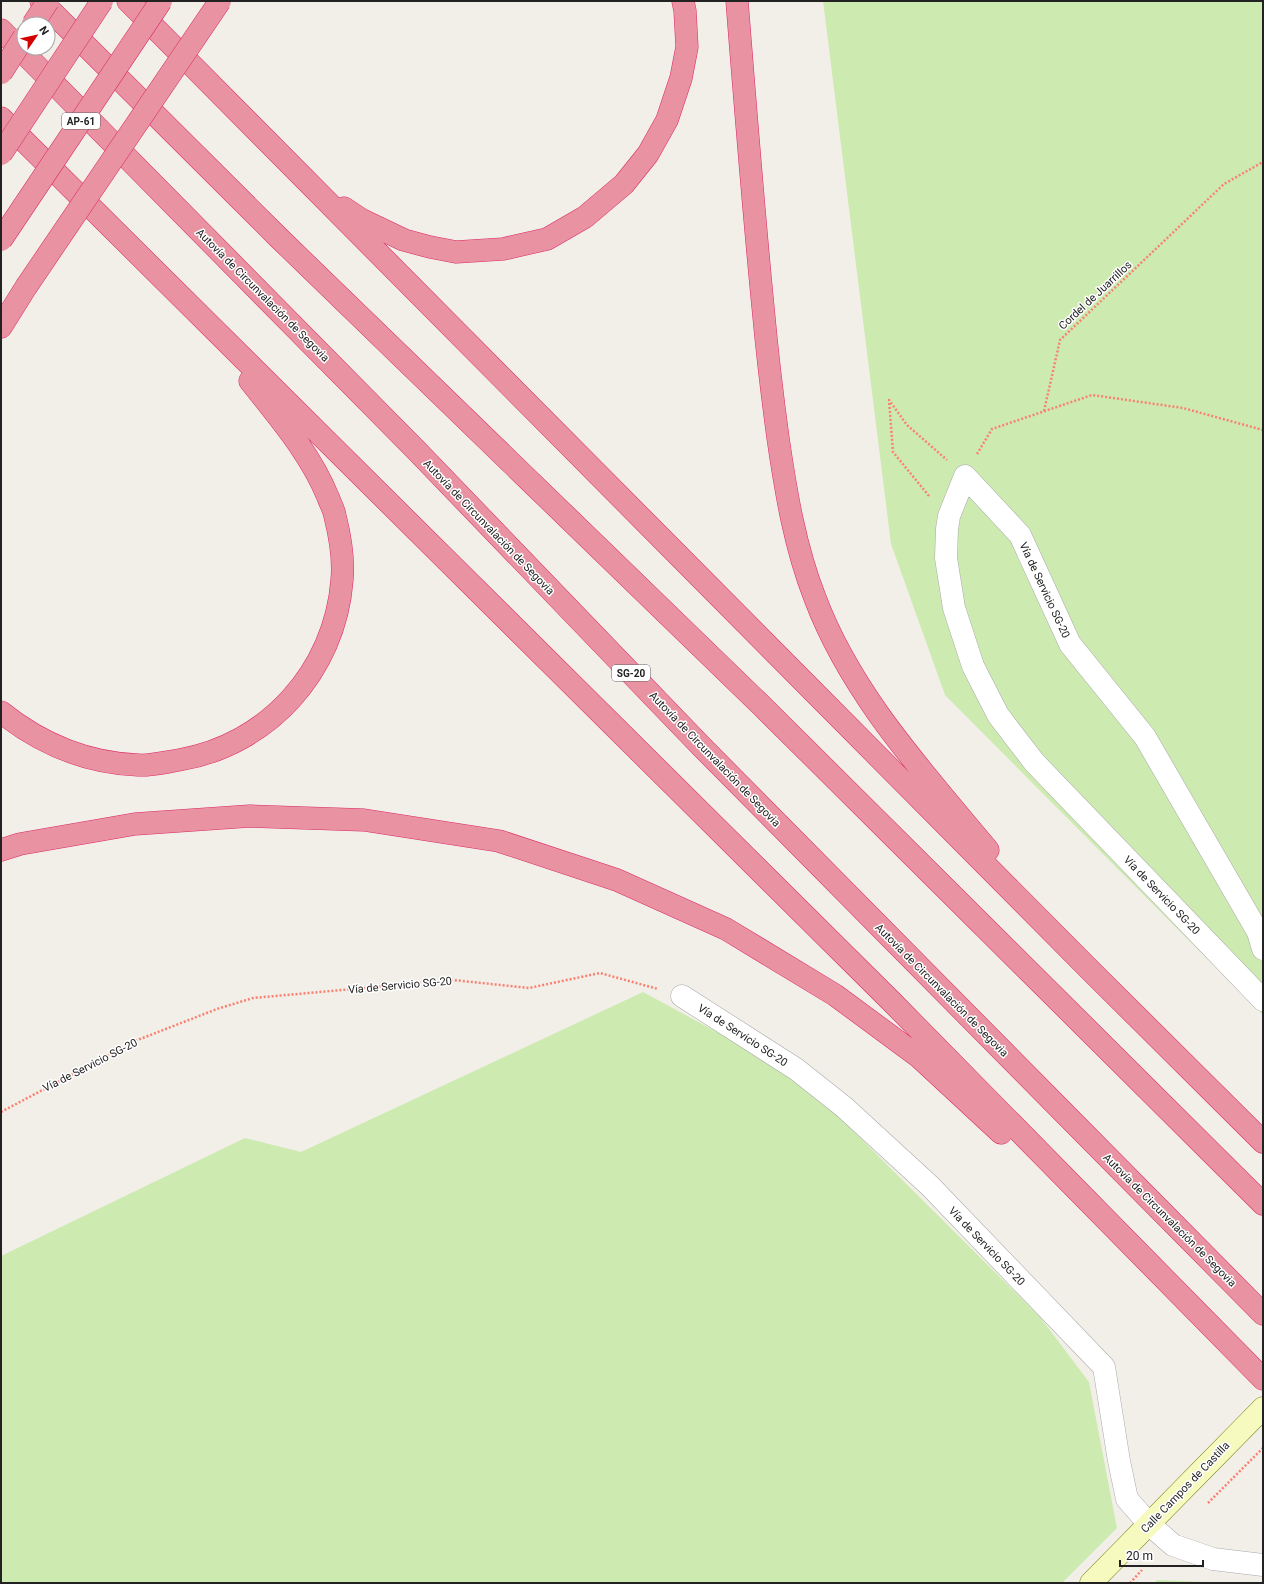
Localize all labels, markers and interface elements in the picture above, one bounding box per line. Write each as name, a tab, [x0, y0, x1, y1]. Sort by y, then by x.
north arrow	[16, 16, 56, 56]
text: N	[36, 24, 52, 38]
road number: AP-61	[62, 113, 100, 129]
street label: Autovía de Circunvalación de Segovia	[193, 226, 332, 365]
street label: Cordel de Juarrillos	[1056, 258, 1135, 332]
street label: Autovía de Circunvalación de Segovia	[421, 457, 557, 598]
street label: Vía de Servicio SG-20	[1017, 540, 1072, 640]
road number: SG-20	[612, 665, 650, 681]
street label: Autovía de Circunvalación de Segovia	[647, 689, 783, 830]
street label: Vía de Servicio SG-20	[1121, 853, 1203, 937]
street label: Autovía de Circunvalación de Segovia	[872, 921, 1011, 1060]
street label: Vía de Servicio SG-20	[348, 974, 453, 997]
street label: Vía de Servicio SG-20	[695, 1002, 790, 1069]
street label: Vía de Servicio SG-20	[41, 1036, 140, 1095]
street label: Autovía de Circunvalación de Segovia	[1100, 1151, 1239, 1290]
street label: Vía de Servicio SG-20	[946, 1204, 1028, 1288]
street label: Calle Campos de Castilla	[1138, 1439, 1232, 1536]
scale bar	[1120, 1542, 1203, 1568]
text: 20 m	[1126, 1549, 1153, 1563]

